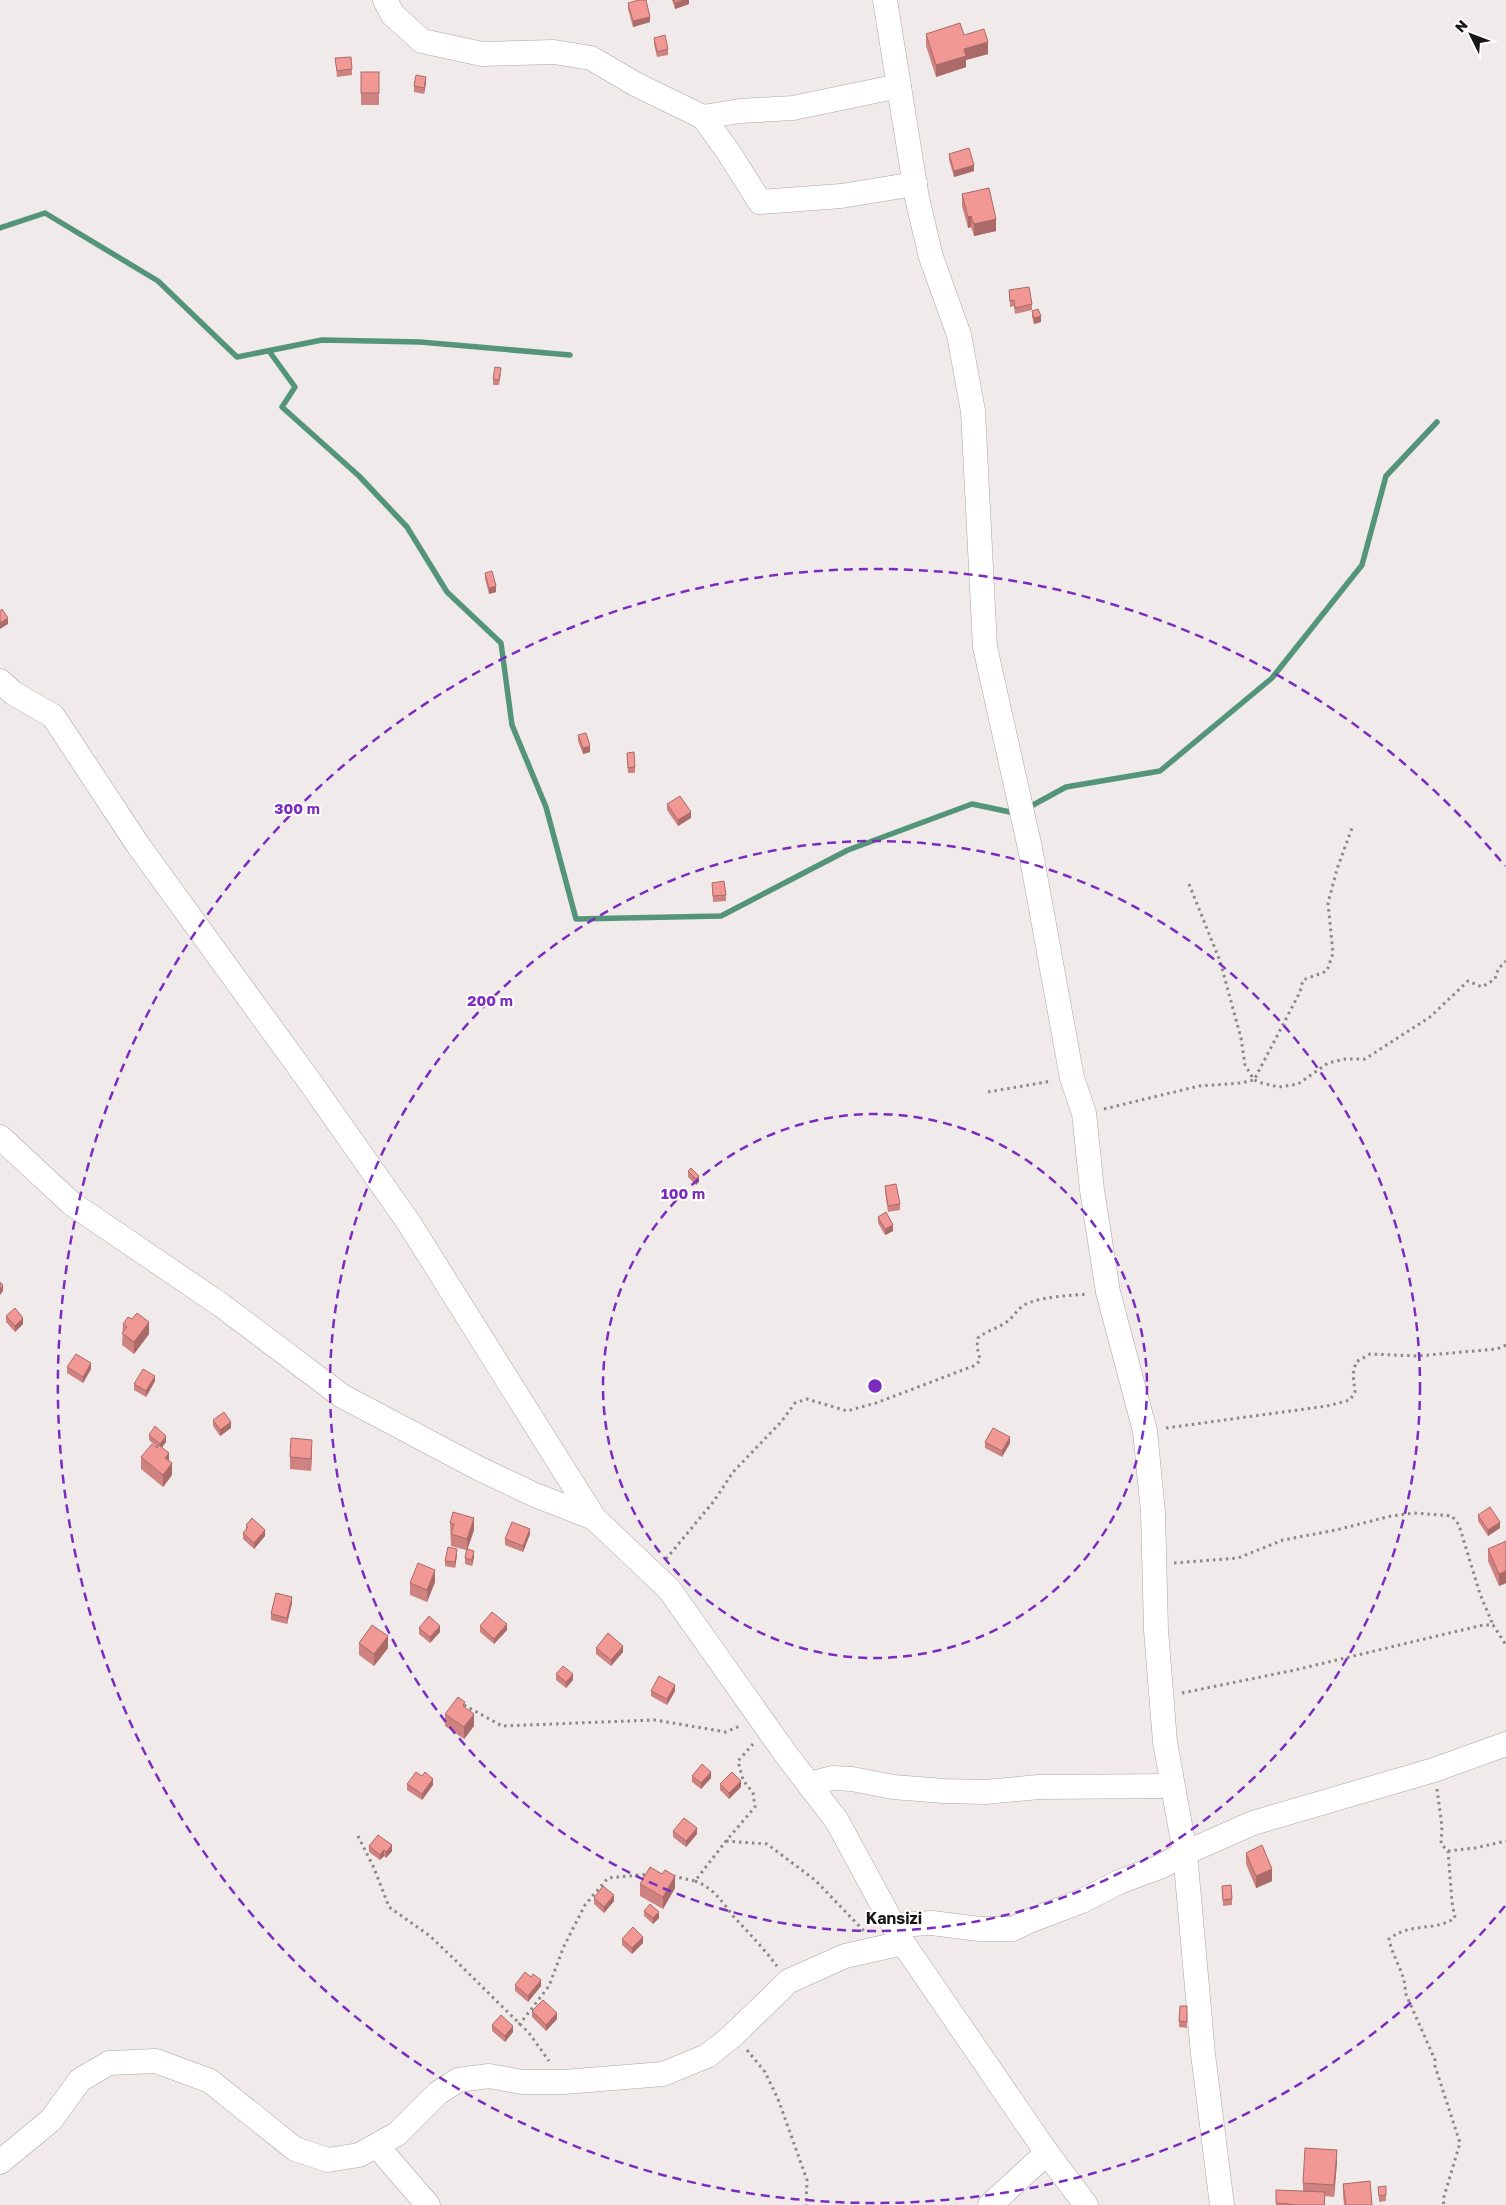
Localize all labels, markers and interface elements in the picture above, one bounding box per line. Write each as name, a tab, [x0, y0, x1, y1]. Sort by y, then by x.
north arrow	[1446, 10, 1496, 60]
text: N	[1451, 16, 1471, 36]
text: 300 m	[274, 799, 320, 817]
text: 200 m	[467, 991, 513, 1009]
text: 100 m	[661, 1184, 705, 1202]
centre of rings	[866, 1377, 884, 1395]
district label: Kansizi	[866, 1908, 922, 1928]

